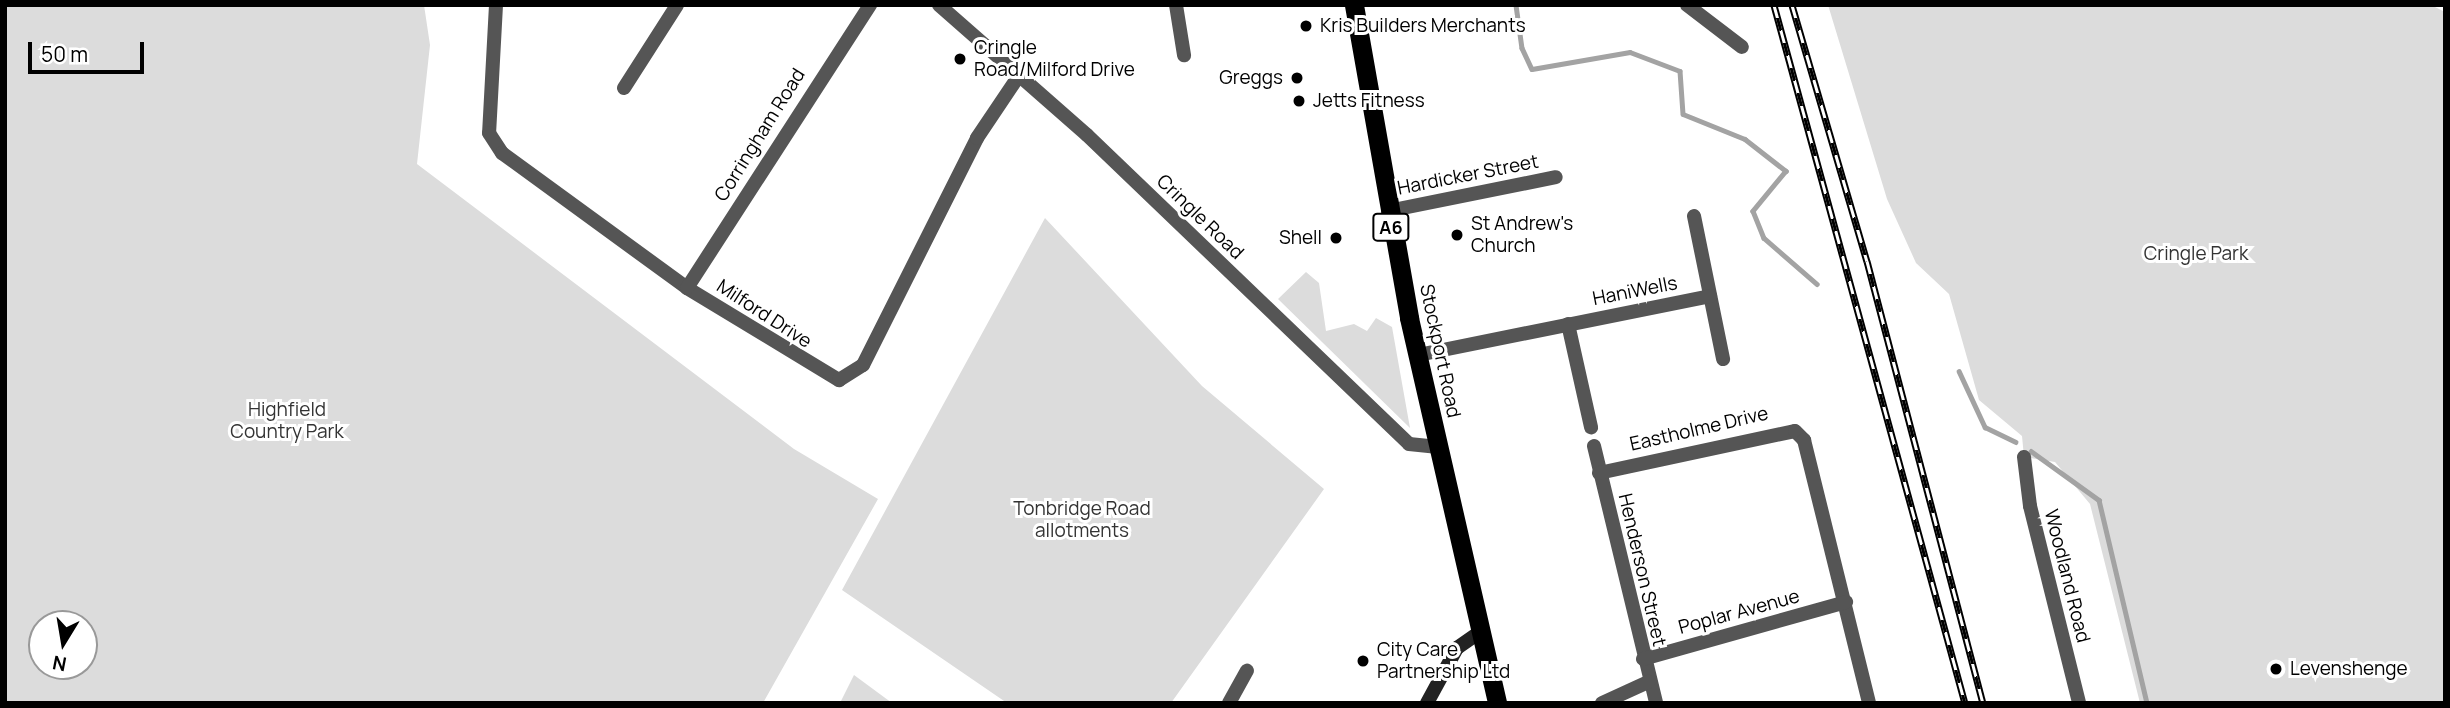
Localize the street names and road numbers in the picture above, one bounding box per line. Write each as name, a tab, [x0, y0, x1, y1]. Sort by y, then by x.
street label: Corringham Road	[710, 64, 810, 206]
street label: Hardicker Street	[1396, 150, 1540, 200]
street label: Cringle Road	[1152, 170, 1248, 264]
road number: A6	[1372, 212, 1410, 242]
street label: HaniWells	[1591, 272, 1679, 310]
street label: Milford Drive	[712, 275, 816, 353]
street label: Stockport Road	[1415, 282, 1465, 420]
street label: Eastholme Drive	[1628, 402, 1770, 456]
street label: Henderson Street	[1613, 491, 1671, 649]
street label: Woodland Road	[2039, 507, 2095, 645]
street label: Poplar Avenue	[1676, 585, 1802, 639]

